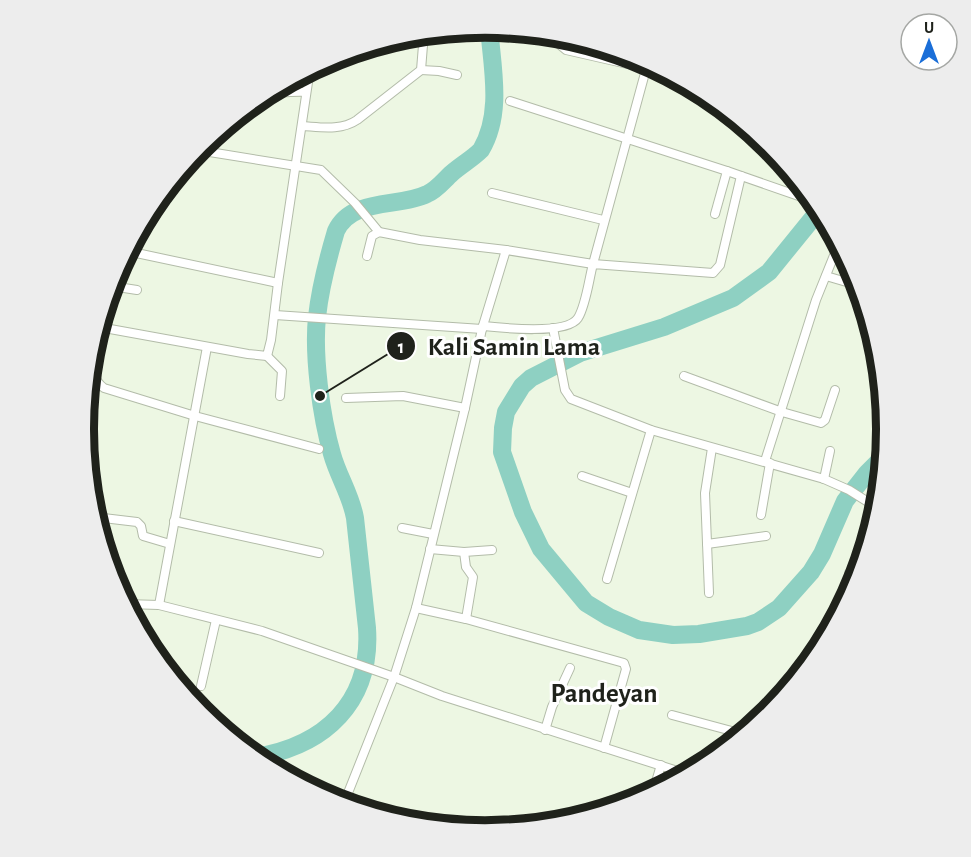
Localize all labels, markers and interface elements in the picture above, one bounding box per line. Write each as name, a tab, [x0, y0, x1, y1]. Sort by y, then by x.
north arrow	[899, 12, 959, 72]
text: U	[924, 20, 934, 36]
callout: Kali Samin Lama	[386, 324, 612, 368]
text: Kali Samin Lama	[428, 334, 600, 360]
text: 1	[398, 339, 404, 357]
district label: Pandeyan	[550, 680, 658, 708]

